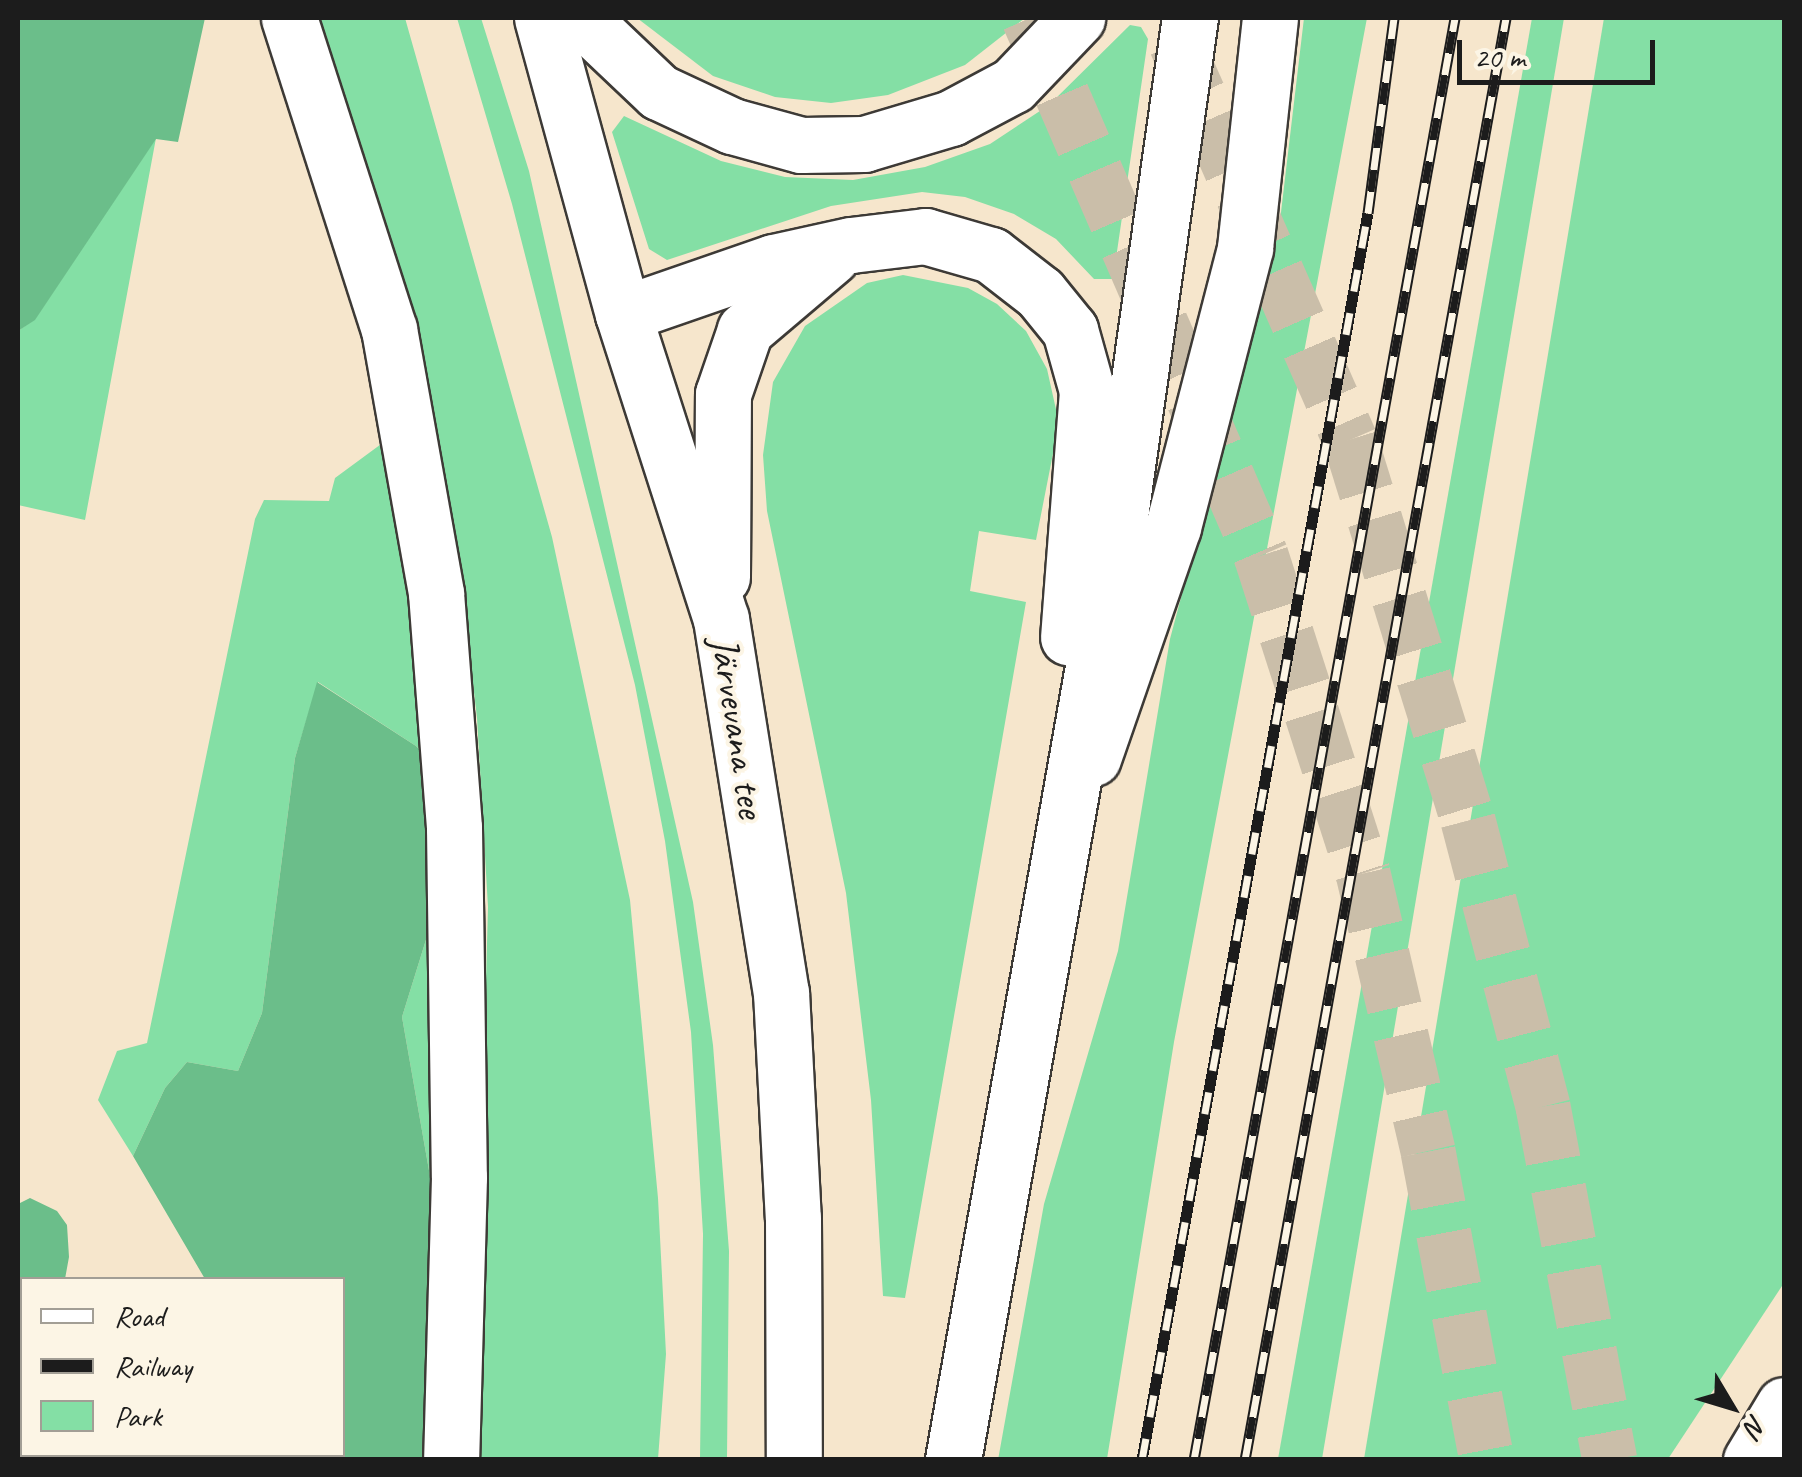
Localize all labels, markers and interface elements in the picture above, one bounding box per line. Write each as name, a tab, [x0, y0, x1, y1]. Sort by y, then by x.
scale bar	[1462, 20, 1660, 82]
text: 20 m	[1474, 38, 1525, 76]
street label: Järvevana tee	[700, 633, 776, 821]
legend	[20, 1277, 345, 1457]
text: Road	[114, 1297, 164, 1335]
text: Railway	[114, 1347, 192, 1385]
north arrow	[1682, 1357, 1782, 1457]
text: Park	[114, 1397, 162, 1435]
text: N	[1737, 1408, 1775, 1443]

